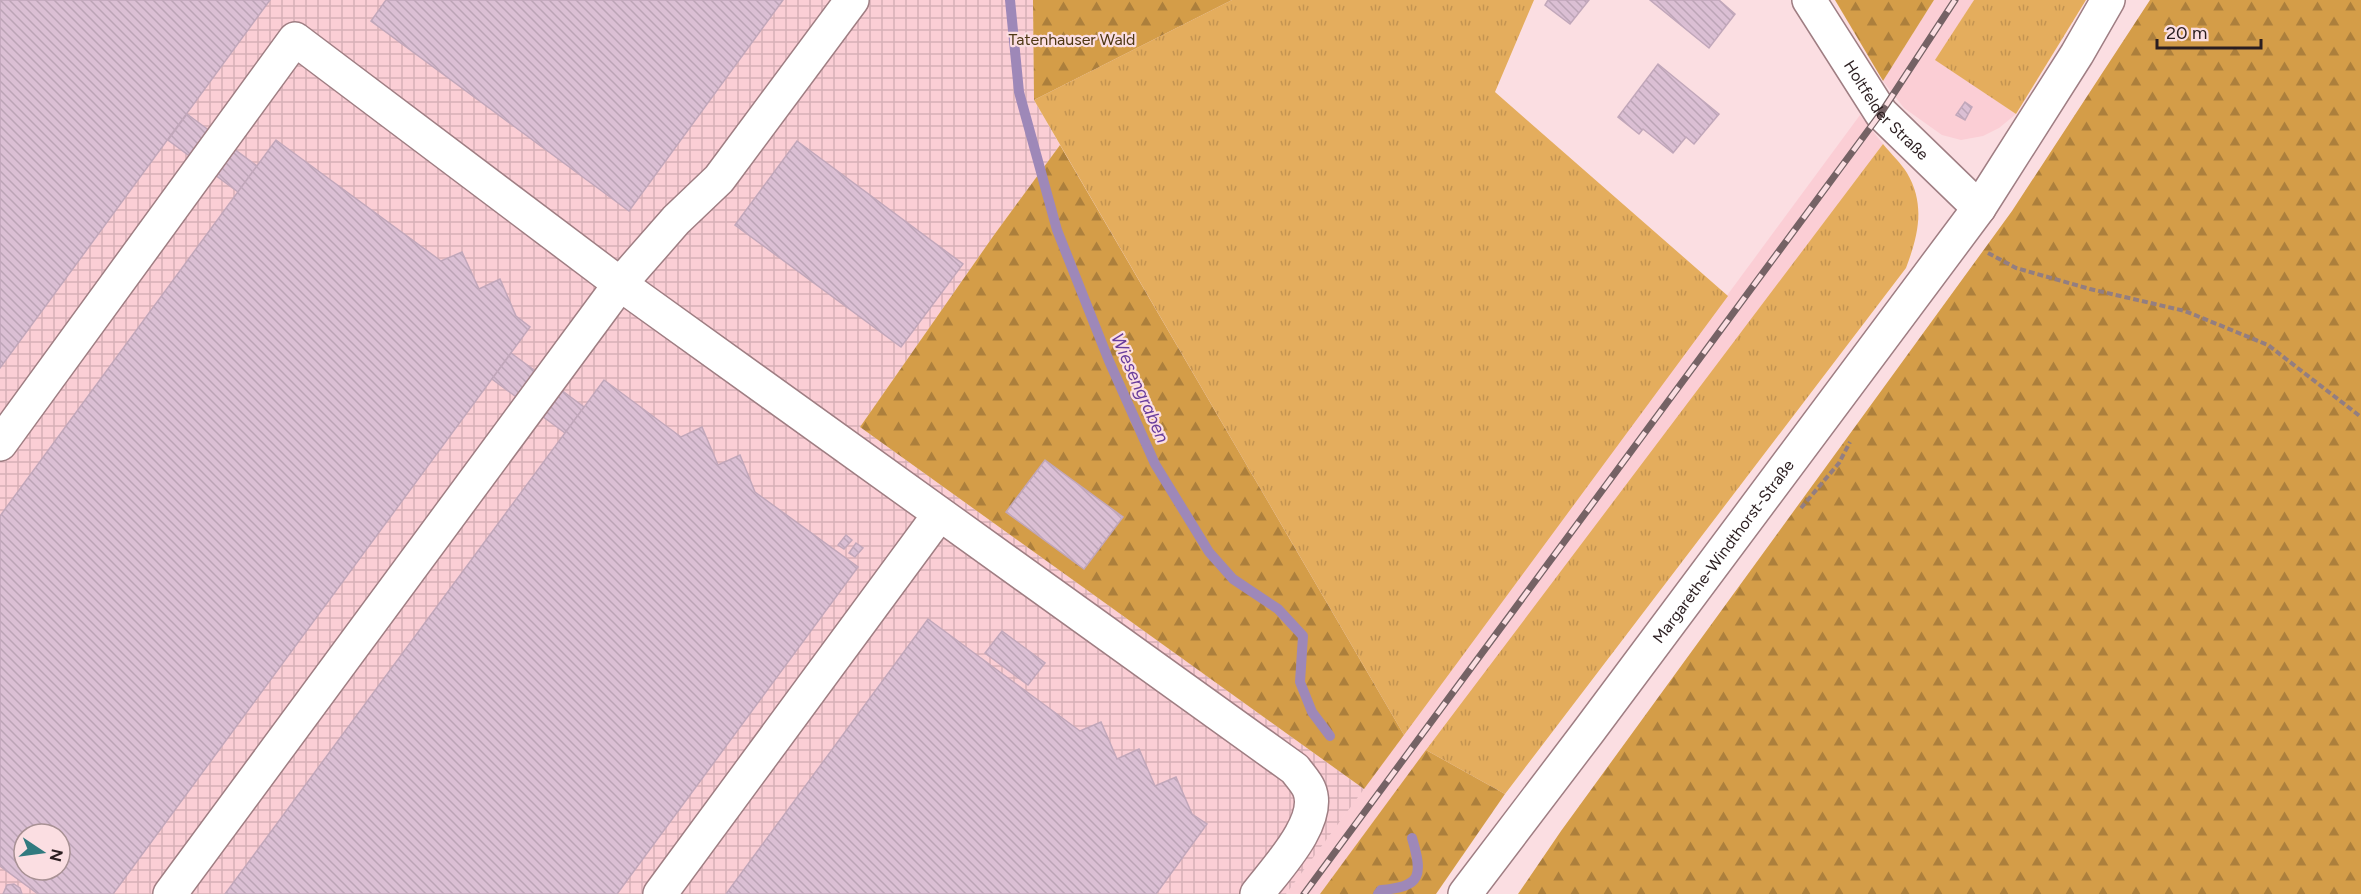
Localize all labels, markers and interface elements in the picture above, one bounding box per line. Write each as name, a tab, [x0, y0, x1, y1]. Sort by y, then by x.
scale bar	[2157, 12, 2260, 50]
text: 20 m	[2166, 22, 2207, 44]
park label: Tatenhauser Wald	[1008, 30, 1136, 49]
street label: Holtfelder Straße	[1840, 57, 1933, 164]
water label: Wiesengraben	[1106, 330, 1174, 446]
street label: Margarethe-Windthorst-Straße	[1648, 456, 1798, 647]
north arrow	[12, 822, 72, 882]
text: N	[45, 847, 67, 863]

